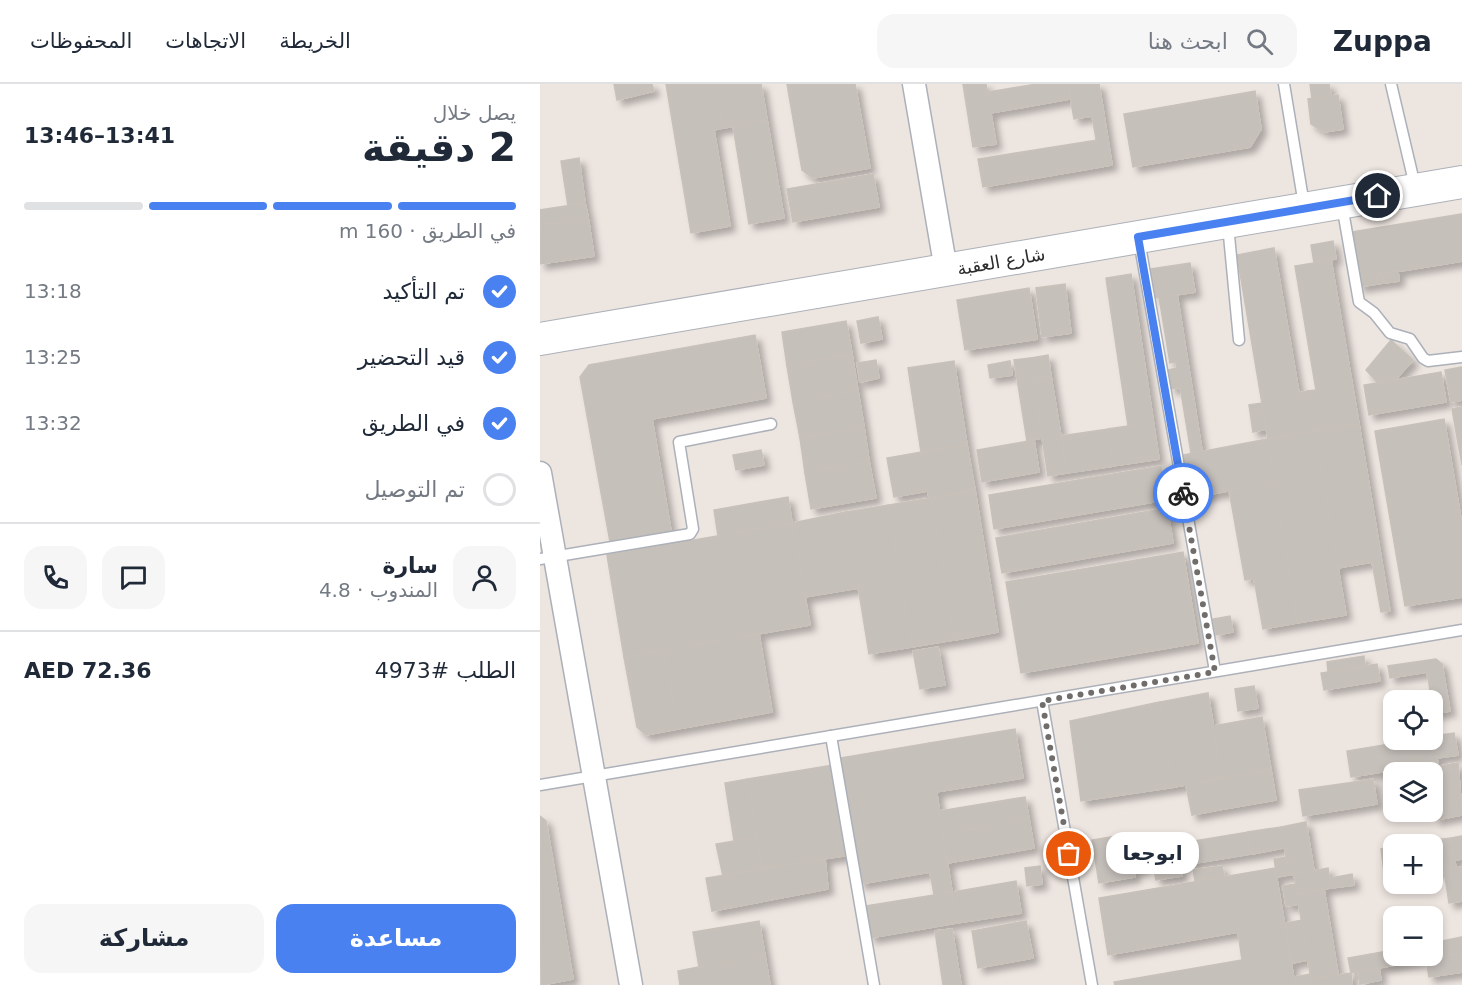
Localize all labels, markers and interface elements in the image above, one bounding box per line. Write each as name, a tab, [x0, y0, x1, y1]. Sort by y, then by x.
search box	[877, 14, 1297, 68]
icon: search	[1243, 25, 1276, 58]
text: Zuppa	[1333, 25, 1432, 58]
text: المحفوظات	[30, 29, 132, 53]
text: الاتجاهات	[165, 29, 246, 53]
text: الخريطة	[279, 29, 351, 53]
text: ابحث هنا	[1148, 29, 1228, 54]
text: يصل خلال	[433, 101, 516, 125]
text: 13:41–13:46	[24, 123, 175, 148]
text: 2 دقيقة	[362, 125, 516, 170]
pin	[1352, 170, 1403, 221]
icon: home	[1361, 179, 1394, 212]
text: في الطريق · 160 m	[339, 219, 516, 243]
street label: شارع العقبة	[955, 243, 1047, 280]
icon: check	[483, 275, 516, 308]
text: 13:18	[24, 279, 82, 303]
text: تم التأكيد	[382, 279, 465, 304]
icon: check	[483, 341, 516, 374]
text: 13:25	[24, 345, 82, 369]
text: قيد التحضير	[358, 345, 465, 370]
icon: check	[483, 407, 516, 440]
text: 13:32	[24, 411, 82, 435]
text: في الطريق	[362, 411, 465, 436]
courier	[1153, 463, 1213, 523]
text: تم التوصيل	[364, 477, 465, 502]
icon: bike	[1167, 477, 1200, 510]
button: phone	[24, 546, 87, 609]
button: chat	[102, 546, 165, 609]
button: person	[453, 546, 516, 609]
text: سارة	[382, 553, 438, 578]
text: المندوب · 4.8	[319, 578, 438, 602]
text: AED 72.36	[24, 658, 152, 683]
text: الطلب #4973	[375, 658, 516, 683]
map controls	[1383, 690, 1443, 966]
button: locate	[1383, 690, 1443, 750]
button: layers	[1383, 762, 1443, 822]
pin	[1043, 828, 1094, 879]
callout: ابوجعا	[1105, 833, 1198, 875]
button: +	[1383, 834, 1443, 894]
icon: bag	[1052, 837, 1085, 870]
text: ابوجعا	[1122, 841, 1183, 865]
button: مشاركة	[24, 904, 264, 973]
button: مساعدة	[276, 904, 516, 973]
button: −	[1383, 906, 1443, 966]

